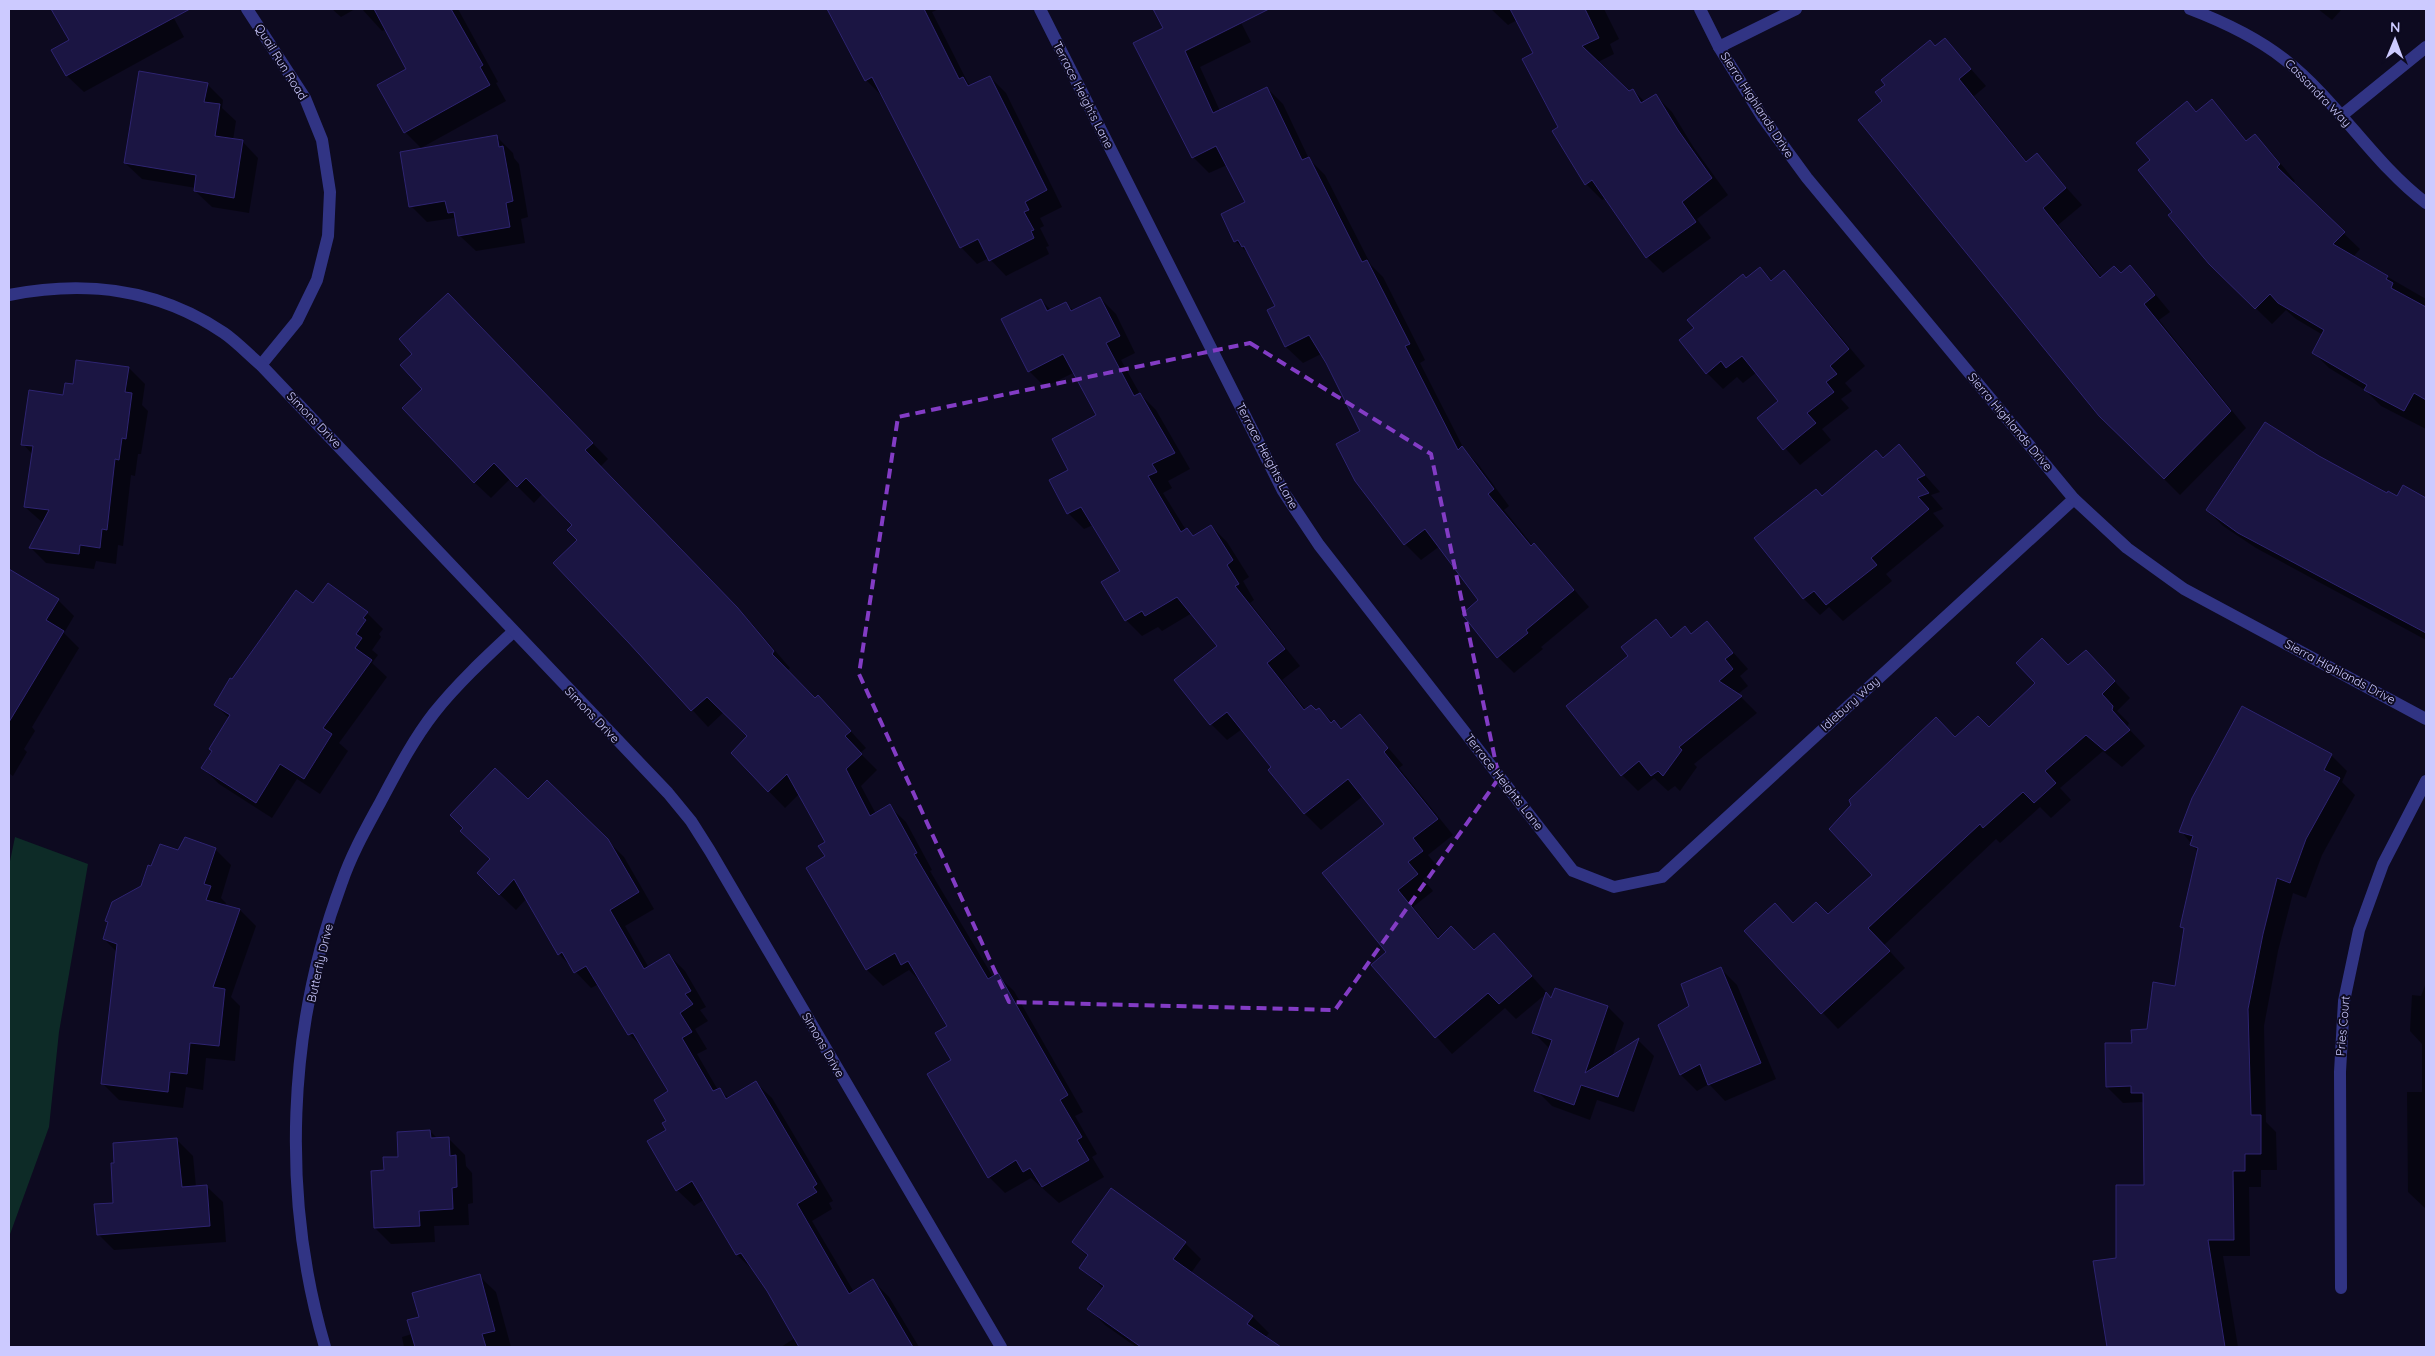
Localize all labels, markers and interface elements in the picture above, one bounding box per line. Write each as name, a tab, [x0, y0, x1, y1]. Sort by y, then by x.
north arrow	[2370, 15, 2420, 65]
text: N	[2390, 18, 2401, 36]
street label: Quail Run Road	[252, 21, 311, 102]
street label: Terrace Heights Lane	[1050, 39, 1117, 151]
street label: Sierra Highlands Drive	[1718, 49, 1797, 161]
street label: Cassandra Way	[2282, 56, 2355, 130]
street label: Sierra Highlands Drive	[1965, 370, 2056, 474]
street label: Simons Drive	[284, 388, 345, 451]
street label: Terrace Heights Lane	[1233, 400, 1302, 512]
street label: Sierra Highlands Drive	[2282, 636, 2398, 707]
street label: Idlebury Way	[1817, 673, 1882, 734]
street label: Simons Drive	[562, 683, 623, 746]
street label: Terrace Heights Lane	[1462, 731, 1547, 833]
street label: Butterfly Drive	[303, 922, 336, 1004]
street label: Pries Court	[2332, 995, 2353, 1057]
street label: Simons Drive	[799, 1010, 848, 1080]

